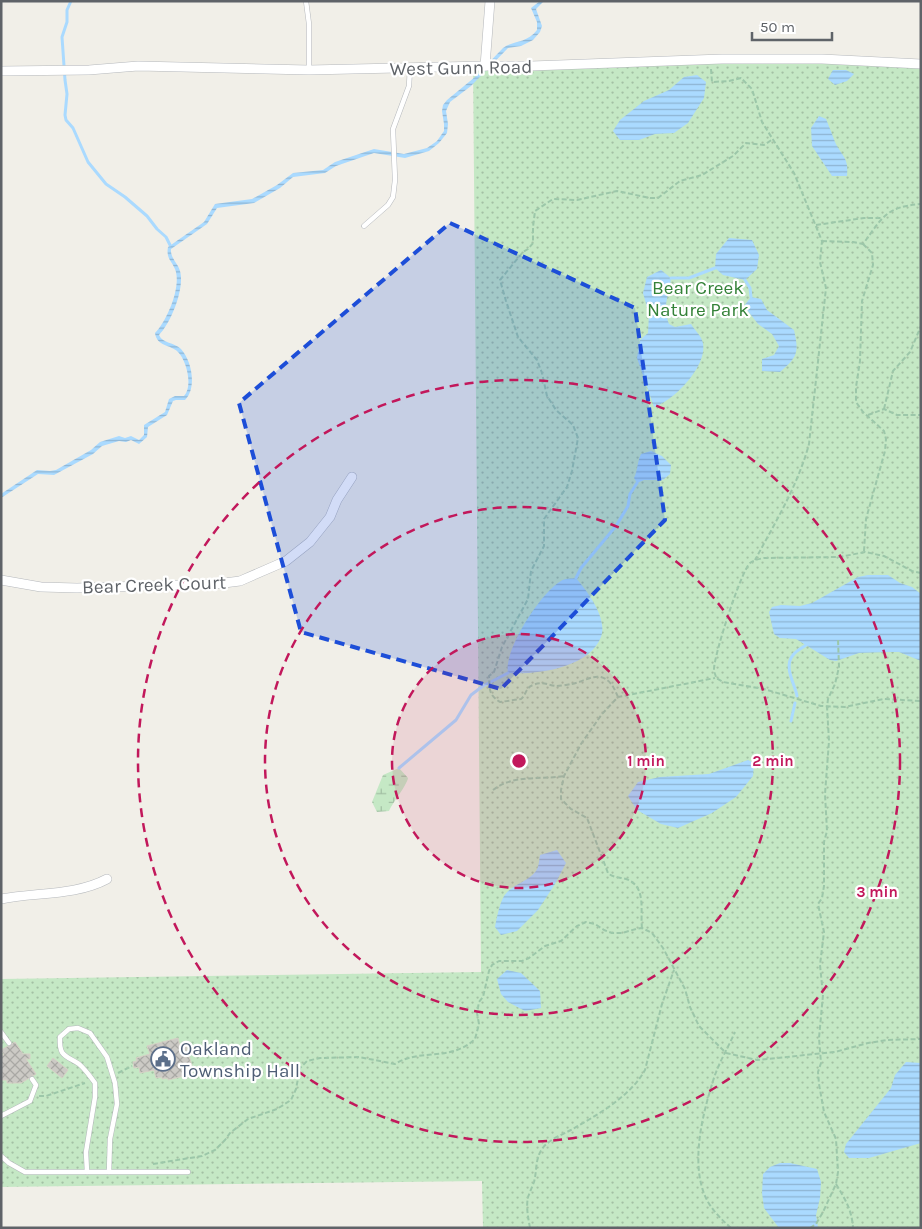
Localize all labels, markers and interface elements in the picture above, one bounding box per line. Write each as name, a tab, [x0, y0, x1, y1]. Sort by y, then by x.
scale bar	[752, 10, 832, 42]
text: 50 m	[760, 18, 795, 36]
street label: West Gunn Road	[389, 56, 533, 80]
park label: Bear Creek Nature Park	[647, 277, 749, 321]
street label: Bear Creek Court	[82, 571, 226, 599]
centre of rings	[510, 752, 528, 770]
text: 1 min	[627, 752, 665, 770]
text: 2 min	[752, 752, 794, 770]
text: 3 min	[856, 883, 898, 901]
place label: Oakland Township Hall	[180, 1038, 300, 1082]
public building icon: Oakland Township Hall	[150, 1046, 176, 1072]

